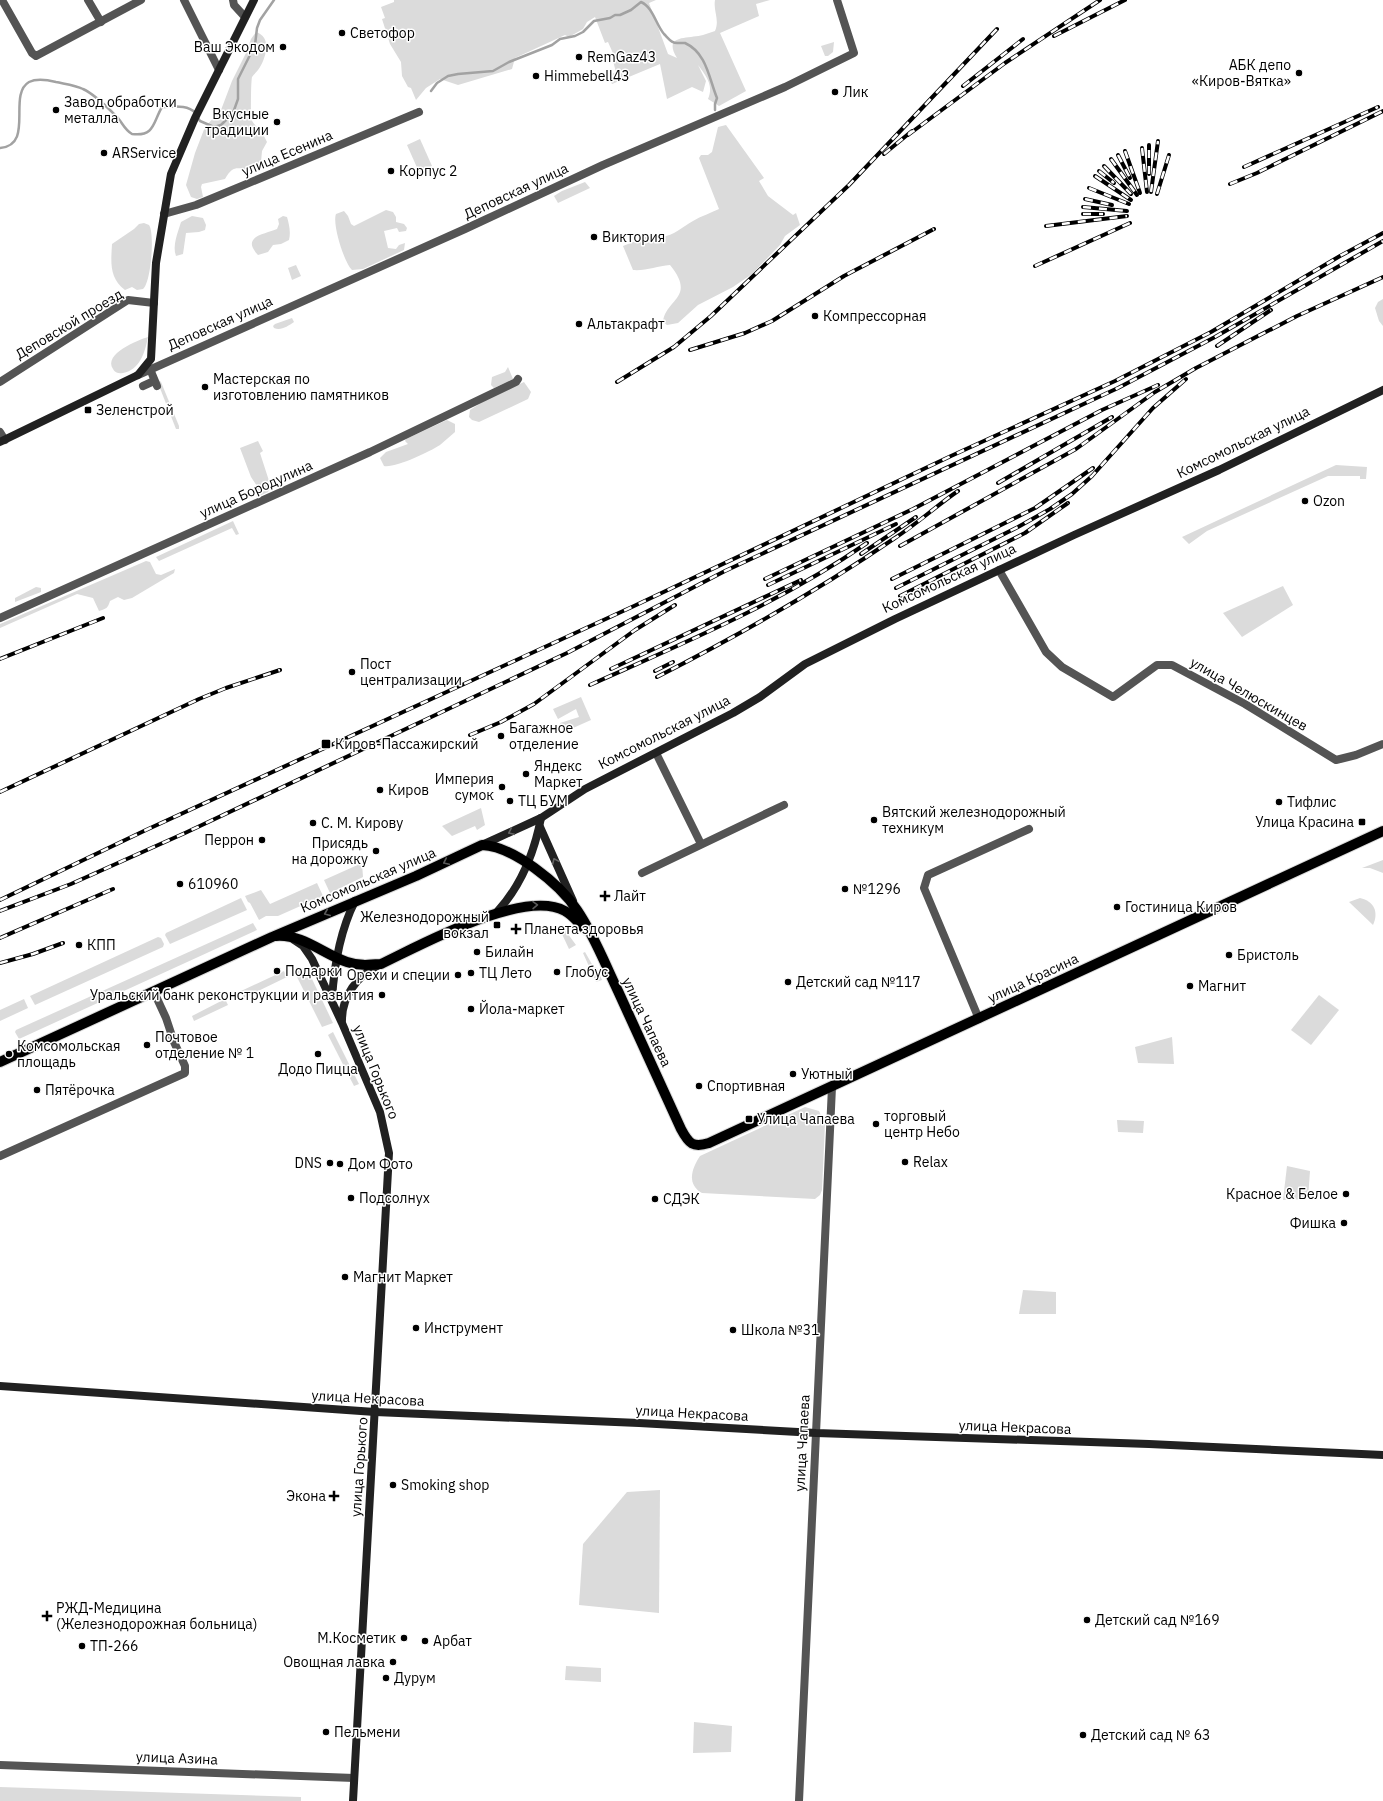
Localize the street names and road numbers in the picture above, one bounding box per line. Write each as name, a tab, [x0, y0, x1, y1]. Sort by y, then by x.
street label: улица Есенина	[239, 126, 336, 180]
street label: Деповская улица	[461, 159, 572, 223]
street label: Деповской проезд	[12, 285, 126, 363]
street label: Деповская улица	[165, 292, 276, 354]
street label: Комсомольская улица	[1174, 402, 1313, 482]
street label: улица Бородулина	[197, 456, 316, 522]
street label: Комсомольская улица	[879, 539, 1019, 617]
street label: улица Челюскинцев	[1187, 653, 1311, 735]
street label: Комсомольская улица	[595, 691, 733, 773]
street label: Комсомольская улица	[297, 843, 439, 917]
street label: улица Красина	[985, 949, 1082, 1007]
street label: улица Чапаева	[618, 974, 676, 1070]
street label: улица Горького	[349, 1022, 403, 1122]
street label: улица Некрасова	[311, 1386, 425, 1410]
street label: улица Чапаева	[790, 1394, 814, 1492]
street label: улица Некрасова	[635, 1401, 749, 1425]
street label: улица Горького	[347, 1416, 371, 1517]
street label: улица Некрасова	[958, 1416, 1072, 1438]
street label: улица Азина	[136, 1748, 219, 1768]

